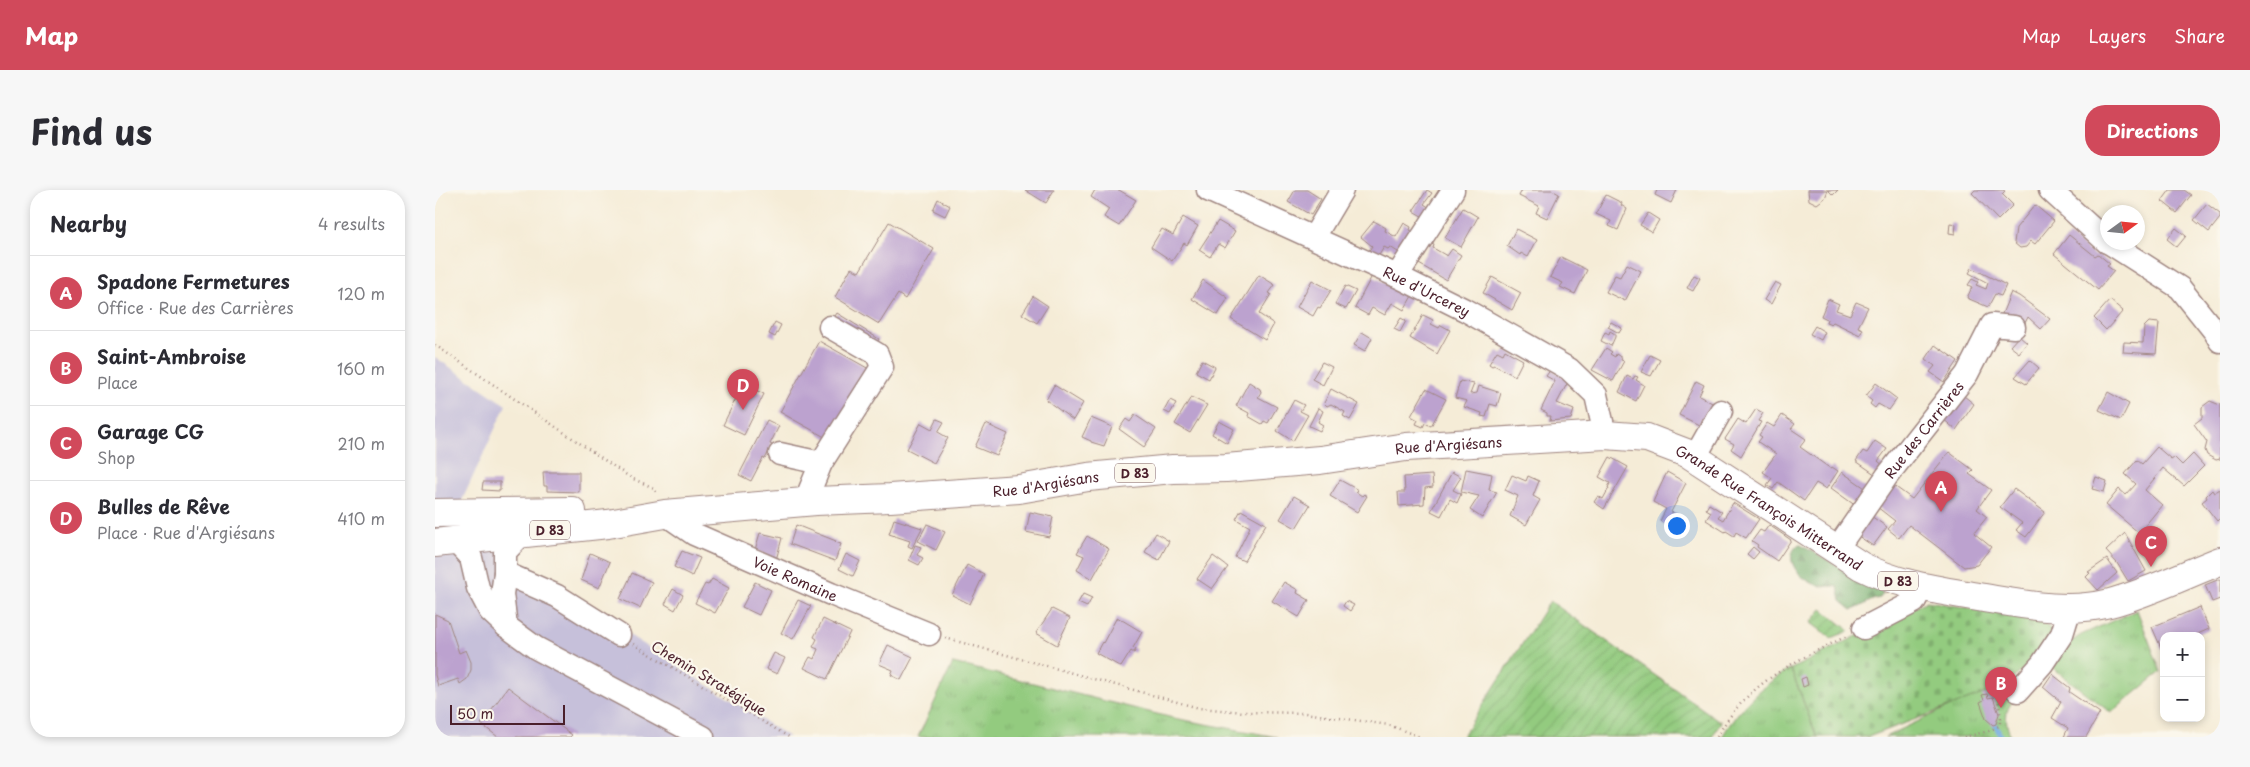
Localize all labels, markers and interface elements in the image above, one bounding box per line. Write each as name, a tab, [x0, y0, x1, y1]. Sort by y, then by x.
text: Map	[25, 17, 78, 53]
text: Map	[2022, 22, 2061, 49]
text: Layers	[2089, 22, 2146, 49]
text: Share	[2174, 22, 2225, 49]
text: Find us	[30, 104, 152, 157]
button: Directions	[2085, 105, 2220, 156]
north arrow	[2100, 205, 2145, 250]
text: Nearby	[50, 207, 127, 239]
text: 4 results	[318, 211, 385, 235]
street label: Rue d'Urcerey	[1380, 261, 1474, 321]
text: Spadone Fermetures	[97, 267, 290, 295]
text: A	[60, 281, 72, 305]
text: 120 m	[338, 281, 385, 305]
text: Office · Rue des Carrières	[97, 295, 294, 319]
text: Saint-Ambroise	[97, 342, 246, 370]
text: B	[61, 356, 71, 380]
text: 160 m	[337, 356, 385, 380]
pin: D	[727, 369, 759, 410]
text: Place	[97, 370, 138, 394]
street label: Rue des Carrières	[1879, 376, 1968, 483]
text: Garage CG	[97, 417, 204, 445]
text: C	[60, 431, 72, 455]
text: 210 m	[337, 431, 385, 455]
street label: Rue d'Argiésans	[1393, 431, 1503, 459]
street label: Grande Rue François Mitterrand	[1673, 439, 1867, 575]
text: Shop	[97, 445, 135, 469]
road number: D 83	[1115, 464, 1155, 482]
street label: Rue d'Argiésans	[992, 466, 1100, 501]
pin: A	[1925, 471, 1957, 512]
text: Bulles de Rêve	[97, 492, 230, 520]
text: D	[60, 506, 72, 530]
text: 410 m	[337, 506, 385, 530]
your location	[1664, 513, 1690, 539]
text: Place · Rue d'Argiésans	[97, 520, 275, 544]
road number: D 83	[530, 520, 570, 540]
pin: C	[2135, 526, 2167, 567]
street label: Voie Romaine	[750, 551, 841, 606]
road number: D 83	[1878, 572, 1918, 591]
map controls	[2160, 632, 2205, 722]
button: +	[2160, 632, 2205, 677]
street label: Chemin Stratégique	[647, 635, 771, 721]
pin: B	[1985, 667, 2017, 708]
button: −	[2160, 677, 2205, 722]
scale bar	[450, 702, 565, 725]
text: 50 m	[457, 703, 493, 724]

